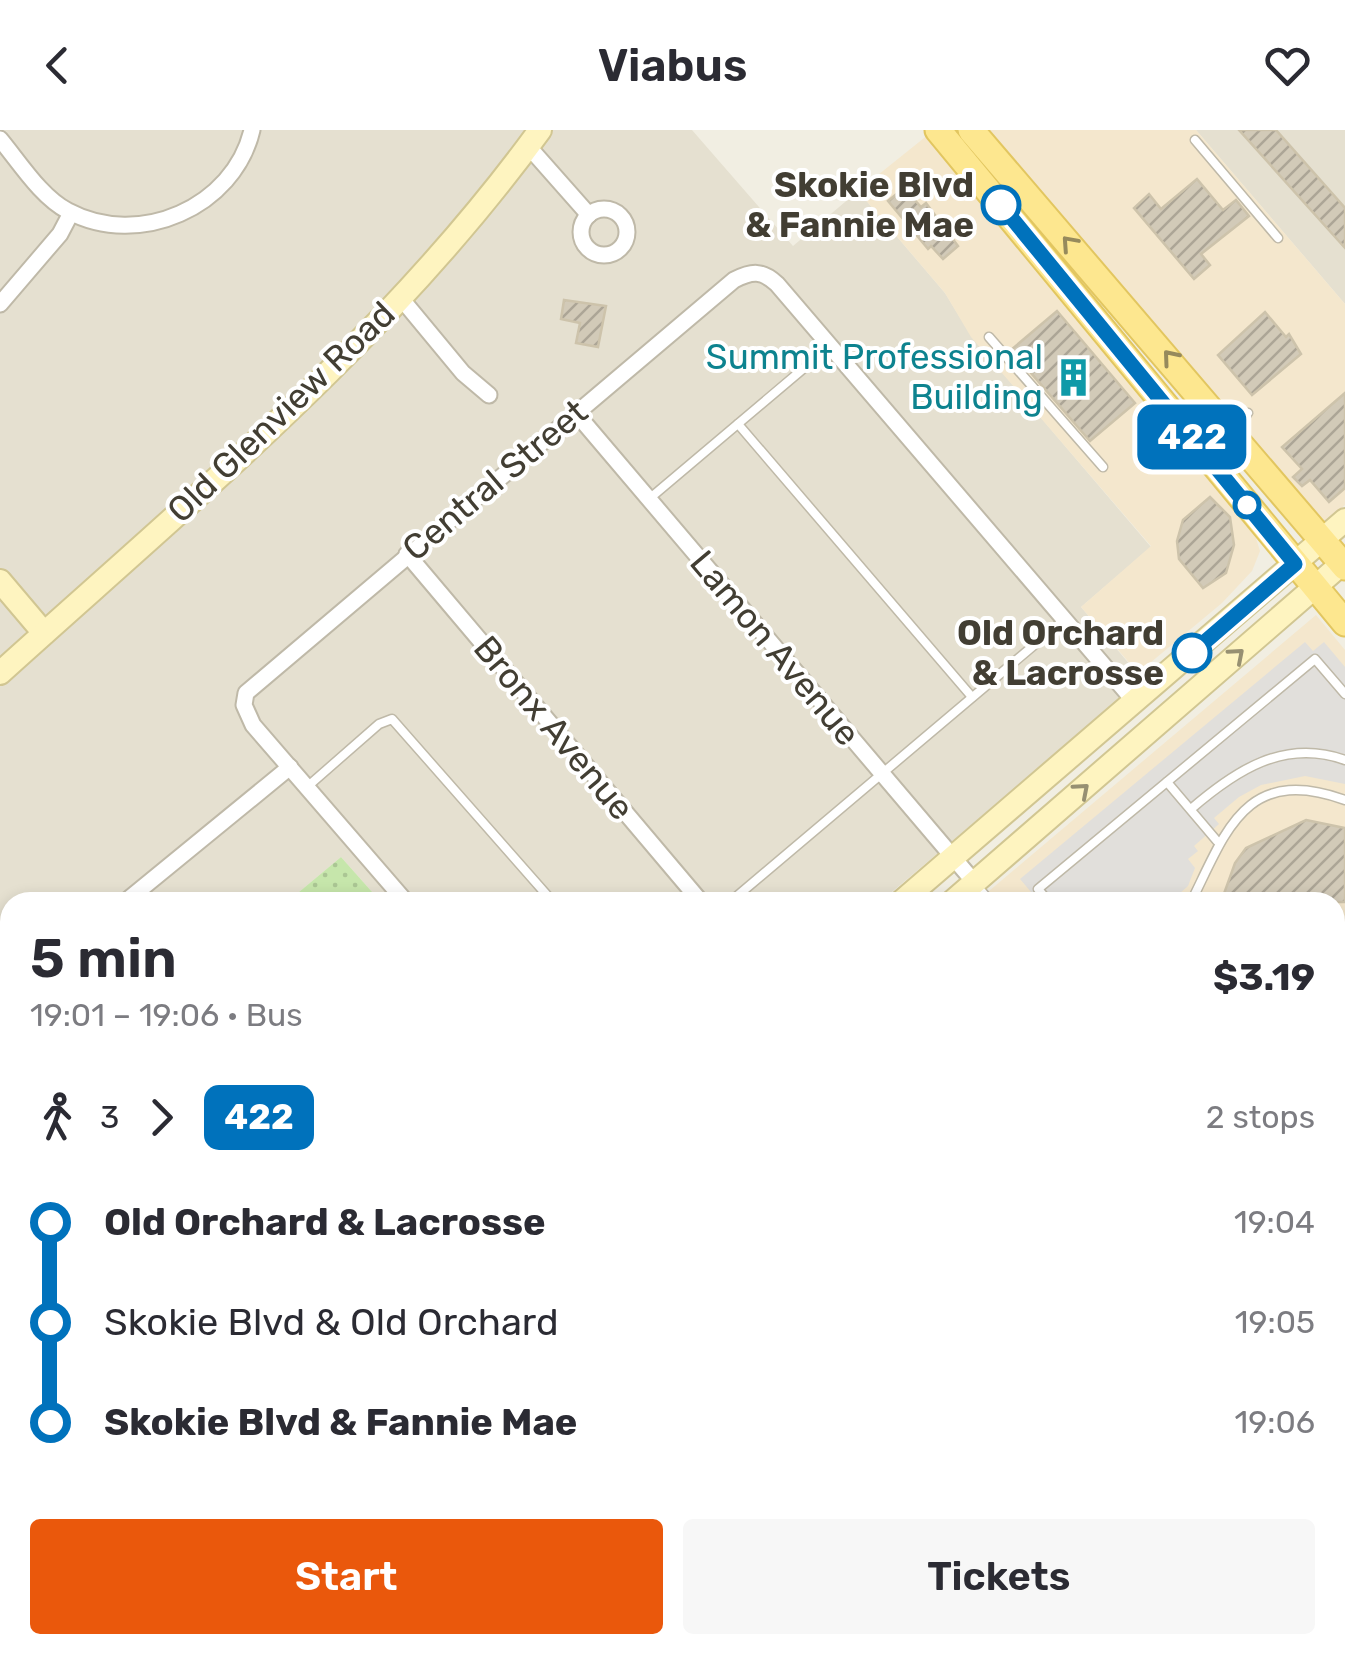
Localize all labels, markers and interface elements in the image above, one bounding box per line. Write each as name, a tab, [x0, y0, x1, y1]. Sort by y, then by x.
icon: back	[30, 38, 85, 93]
icon: heart	[1260, 38, 1315, 93]
text: Viabus	[598, 39, 747, 92]
place label: Skokie Blvd & Fannie Mae	[745, 164, 974, 246]
marker: Skokie Blvd & Fannie Mae	[982, 186, 1020, 224]
one-way arrow	[1062, 236, 1080, 255]
street label: Old Glenview Road	[159, 293, 403, 531]
place label: Summit Professional Building	[706, 336, 1043, 418]
one-way arrow	[1163, 351, 1181, 369]
building icon: Summit Professional Building	[1052, 356, 1094, 398]
street label: Central Street	[394, 391, 596, 569]
line badge: 422	[1134, 404, 1250, 470]
text: 422	[1157, 416, 1227, 458]
unlabelled marker	[1234, 492, 1260, 518]
street label: Lamon Avenue	[681, 542, 869, 754]
place label: Old Orchard & Lacrosse	[957, 612, 1164, 694]
street label: Bronx Avenue	[465, 628, 643, 828]
marker: Old Orchard & Lacrosse	[1173, 634, 1211, 672]
one-way arrow	[1225, 649, 1244, 667]
one-way arrow	[1071, 783, 1089, 801]
text: 5 min	[30, 926, 177, 991]
text: $3.19	[1213, 954, 1315, 1000]
text: 19:01 – 19:06 · Bus	[30, 996, 303, 1034]
icon: walk	[30, 1090, 85, 1145]
icon: forward	[134, 1090, 189, 1145]
text: 422	[224, 1096, 294, 1138]
text: 3	[100, 1098, 119, 1136]
text: 2 stops	[1206, 1098, 1315, 1136]
text: Old Orchard & Lacrosse	[104, 1199, 546, 1245]
text: 19:04	[1234, 1203, 1315, 1241]
text: Skokie Blvd & Old Orchard	[104, 1299, 559, 1345]
text: 19:05	[1235, 1303, 1315, 1341]
text: Skokie Blvd & Fannie Mae	[104, 1399, 577, 1445]
text: 19:06	[1235, 1403, 1315, 1441]
button: Start	[30, 1519, 663, 1634]
button: Tickets	[683, 1519, 1315, 1634]

